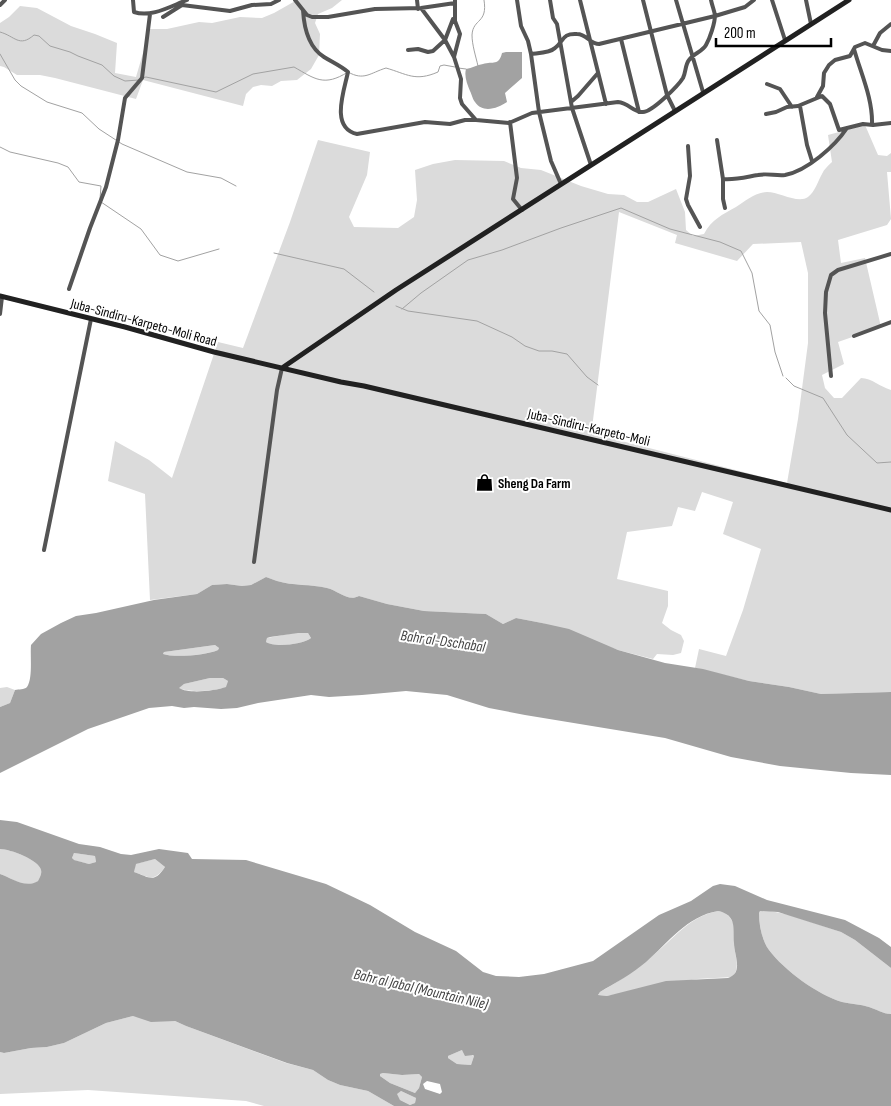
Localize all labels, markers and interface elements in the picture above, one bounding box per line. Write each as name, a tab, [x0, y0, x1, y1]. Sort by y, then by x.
scale bar	[716, 15, 831, 47]
text: 200 m	[724, 24, 756, 43]
street label: Juba-Sindiru-Karpeto-Moli Road	[68, 295, 219, 350]
street label: Juba-Sindiru-Karpeto-Moli	[525, 405, 652, 450]
shop icon: Sheng Da Farm	[474, 473, 494, 493]
place label: Sheng Da Farm	[498, 475, 571, 492]
water label: Bahr al-Dschabal	[399, 626, 488, 657]
water label: Bahr al Jabal (Mountain Nile)	[352, 965, 491, 1014]

